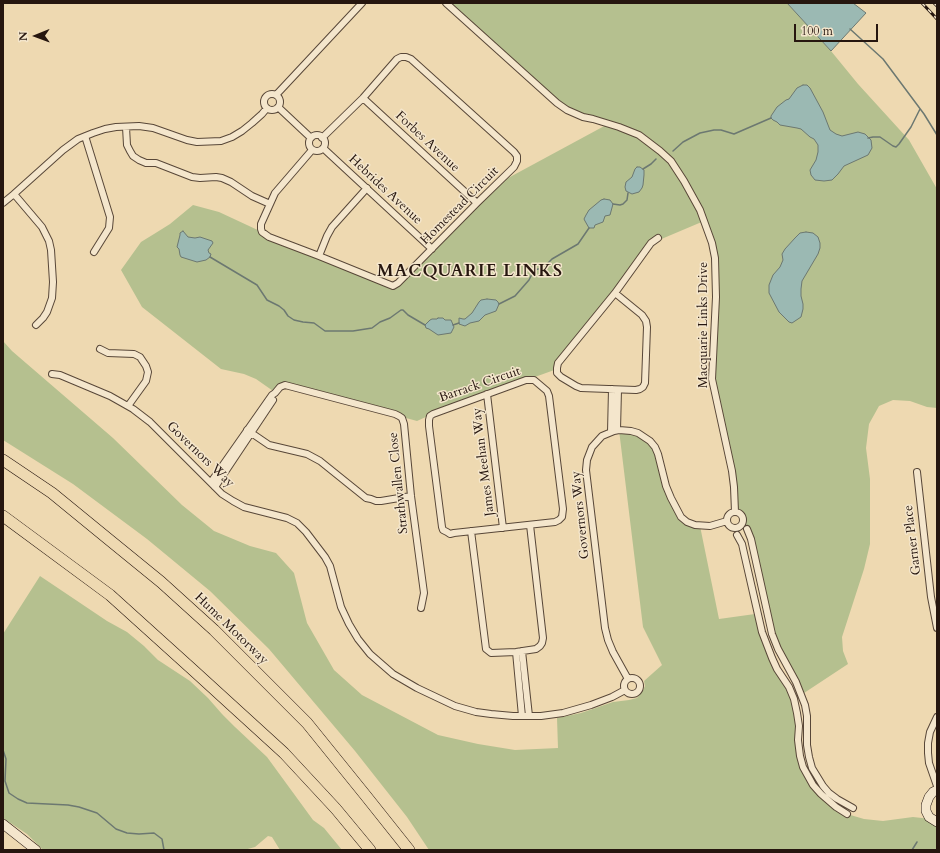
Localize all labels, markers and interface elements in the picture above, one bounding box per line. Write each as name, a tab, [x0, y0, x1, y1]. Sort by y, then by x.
north arrow	[16, 16, 56, 56]
scale bar	[796, 16, 880, 42]
text: 100 m	[801, 23, 833, 39]
text: N	[16, 31, 31, 41]
street label: Forbes Avenue	[392, 108, 462, 176]
street label: Hebrides Avenue	[345, 152, 425, 228]
street label: Homestead Circuit	[418, 164, 502, 248]
district label: MACQUARIE LINKS	[377, 262, 563, 282]
street label: Macquarie Links Drive	[696, 262, 712, 388]
street label: Barrack Circuit	[437, 364, 523, 406]
street label: James Meehan Way	[470, 407, 498, 517]
street label: Governors Way	[163, 419, 237, 491]
street label: Strathwallen Close	[386, 431, 412, 535]
street label: Governors Way	[569, 470, 593, 560]
street label: Garner Place	[901, 504, 925, 576]
street label: Hume Motorway	[191, 590, 271, 668]

